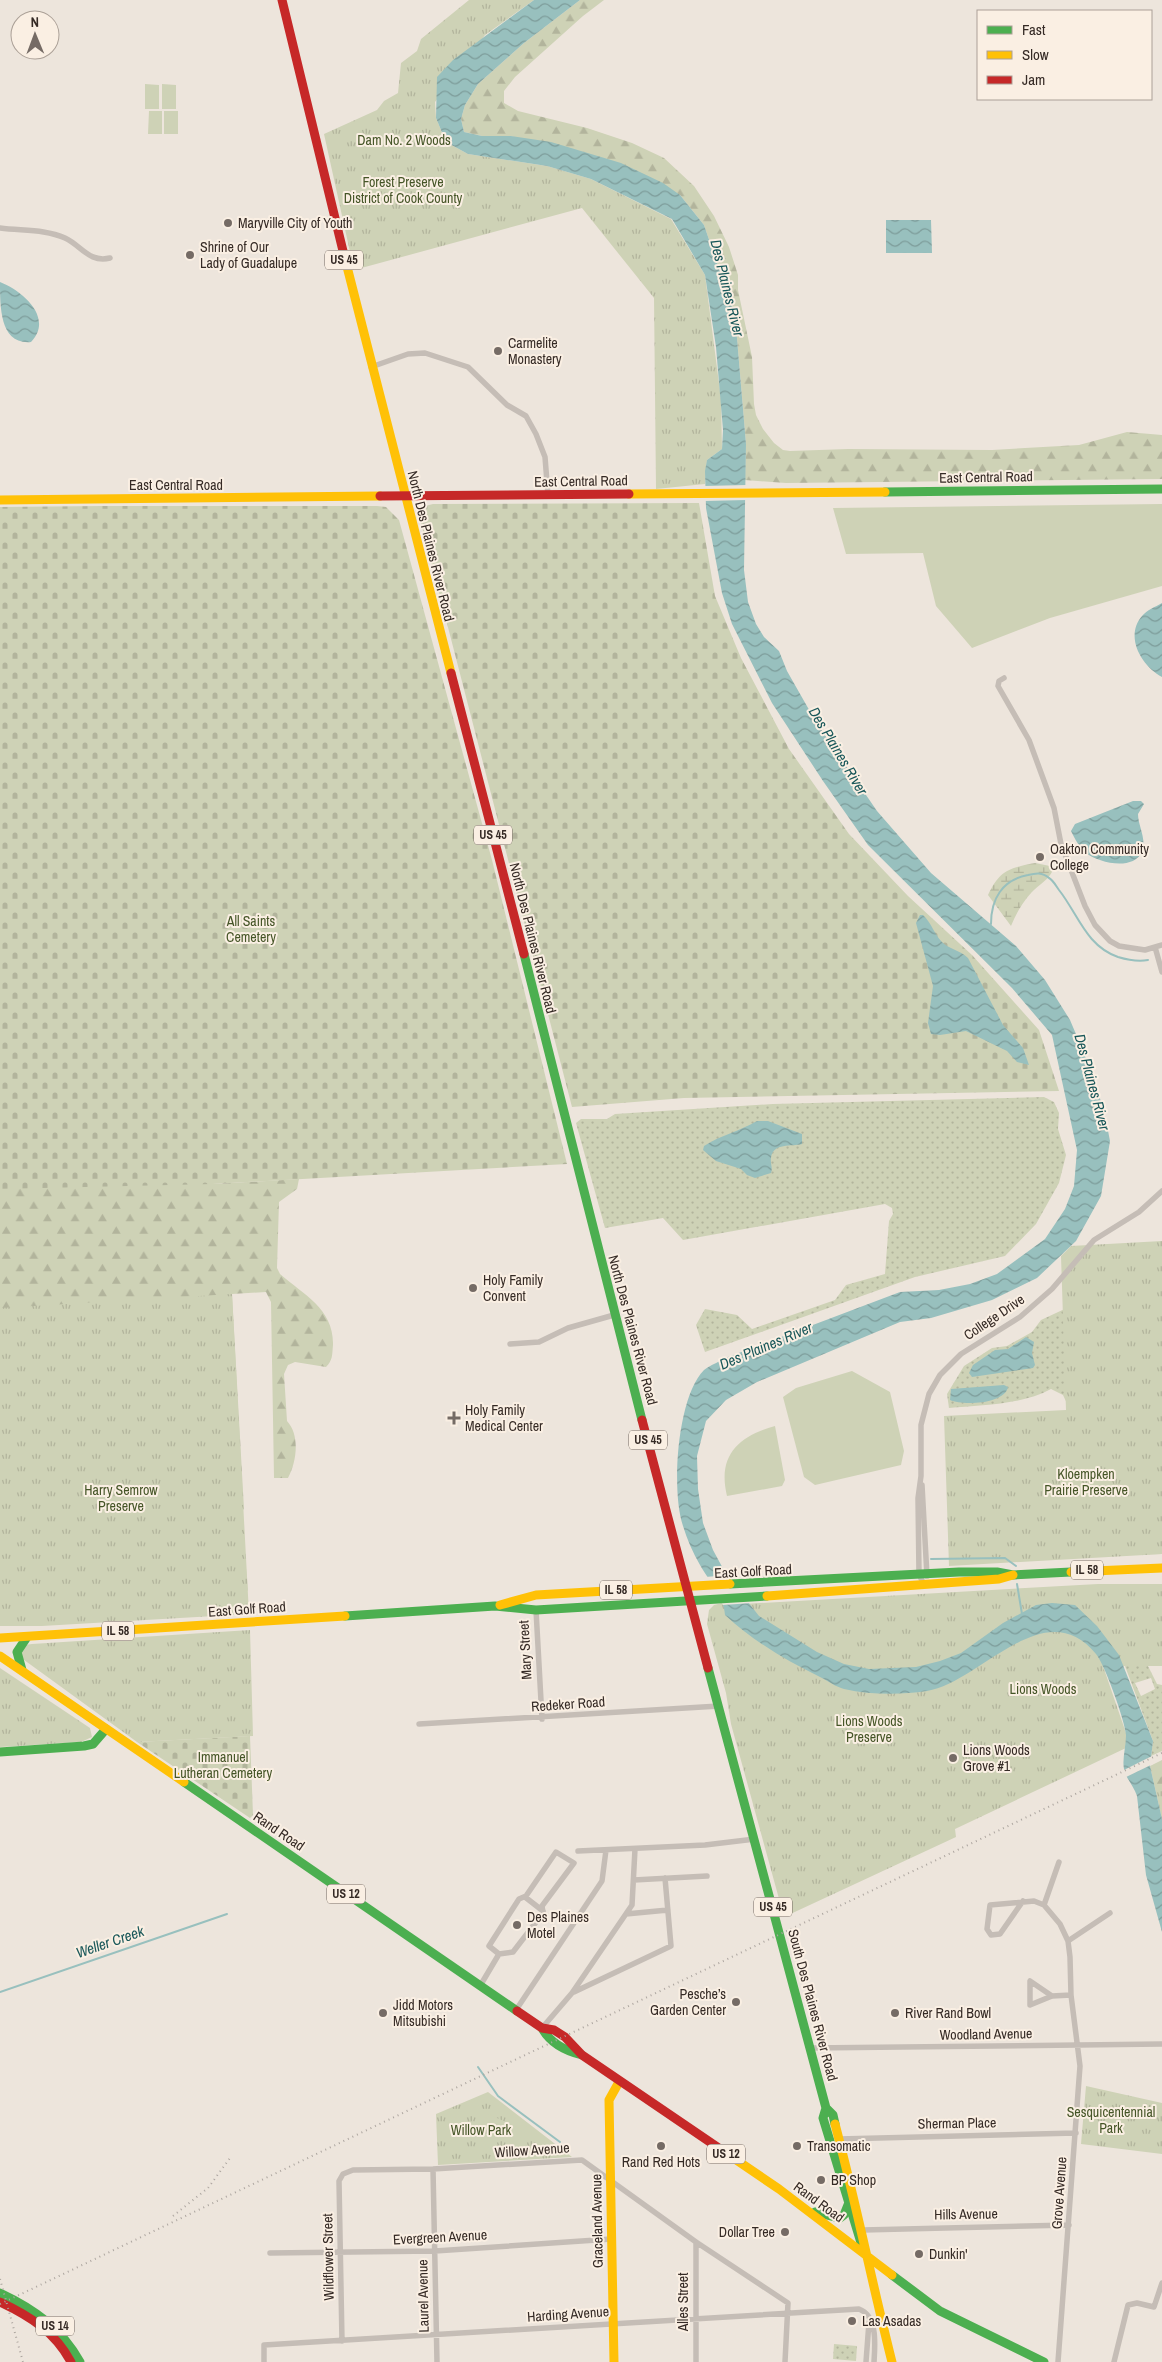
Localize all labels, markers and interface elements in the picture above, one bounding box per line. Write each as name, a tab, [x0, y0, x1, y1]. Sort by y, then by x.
north arrow	[10, 10, 60, 60]
legend	[977, 10, 1152, 100]
text: N	[30, 13, 39, 31]
text: Fast	[1022, 19, 1046, 40]
text: Slow	[1022, 44, 1049, 65]
text: Jam	[1022, 69, 1045, 90]
park label: Dam No. 2 Woods	[357, 131, 451, 149]
park label: Forest Preserve District of Cook County	[344, 173, 463, 207]
place label: Maryville City of Youth	[238, 214, 352, 232]
marker: Maryville City of Youth	[222, 217, 234, 229]
water label: Des Plaines River	[705, 237, 750, 339]
place label: Shrine of Our Lady of Guadalupe	[200, 238, 297, 272]
marker: Shrine of Our Lady of Guadalupe	[184, 249, 196, 261]
road number: US 45	[325, 250, 363, 270]
place label: Carmelite Monastery	[508, 334, 562, 368]
marker: Carmelite Monastery	[492, 345, 504, 357]
street label: East Central Road	[939, 467, 1033, 487]
street label: North Des Plaines River Road	[404, 469, 458, 623]
street label: East Central Road	[534, 471, 628, 491]
street label: East Central Road	[129, 476, 223, 494]
water label: Des Plaines River	[804, 703, 873, 799]
road number: US 45	[474, 826, 512, 844]
place label: Oakton Community College	[1050, 840, 1149, 874]
marker: Oakton Community College	[1034, 851, 1046, 863]
street label: North Des Plaines River Road	[506, 861, 560, 1015]
park label: All Saints Cemetery	[226, 912, 276, 946]
water label: Des Plaines River	[1070, 1031, 1116, 1133]
street label: North Des Plaines River Road	[604, 1253, 662, 1407]
place label: Holy Family Convent	[483, 1271, 543, 1305]
marker: Holy Family Convent	[467, 1282, 479, 1294]
street label: College Drive	[960, 1290, 1028, 1344]
water label: Des Plaines River	[716, 1316, 816, 1375]
place label: Holy Family Medical Center	[465, 1401, 543, 1435]
marker: Holy Family Medical Center	[447, 1411, 461, 1425]
road number: US 45	[629, 1430, 667, 1450]
park label: Kloempken Prairie Preserve	[1044, 1465, 1128, 1499]
park label: Harry Semrow Preserve	[84, 1481, 158, 1515]
street label: East Golf Road	[714, 1560, 792, 1582]
road number: IL 58	[1071, 1560, 1103, 1580]
road number: IL 58	[600, 1580, 632, 1600]
street label: East Golf Road	[208, 1597, 286, 1621]
street label: Mary Street	[514, 1620, 536, 1680]
road number: IL 58	[102, 1622, 134, 1640]
park label: Lions Woods	[1010, 1680, 1077, 1698]
street label: Redeker Road	[530, 1692, 606, 1716]
park label: Lions Woods Preserve	[836, 1712, 903, 1746]
place label: Lions Woods Grove #1	[963, 1741, 1030, 1775]
park label: Immanuel Lutheran Cemetery	[174, 1748, 272, 1782]
marker: Lions Woods Grove #1	[947, 1752, 959, 1764]
street label: Rand Road	[250, 1807, 308, 1855]
road number: US 12	[327, 1885, 365, 1904]
road number: US 45	[754, 1898, 792, 1916]
place label: Des Plaines Motel	[527, 1908, 589, 1942]
marker: Des Plaines Motel	[511, 1919, 523, 1931]
water label: Weller Creek	[73, 1920, 148, 1963]
street label: South Des Plaines River Road	[784, 1927, 842, 2083]
place label: Pesche’s Garden Center	[650, 1985, 726, 2019]
place label: Jidd Motors Mitsubishi	[393, 1996, 453, 2030]
marker: Pesche’s Garden Center	[730, 1996, 742, 2008]
place label: River Rand Bowl	[905, 2004, 991, 2022]
marker: Jidd Motors Mitsubishi	[377, 2007, 389, 2019]
marker: River Rand Bowl	[889, 2007, 901, 2019]
street label: Woodland Avenue	[939, 2024, 1033, 2044]
park label: Sesquicentennial Park	[1067, 2103, 1155, 2137]
street label: Sherman Place	[918, 2113, 996, 2133]
park label: Willow Park	[451, 2121, 512, 2139]
place label: Transomatic	[807, 2137, 871, 2155]
street label: Willow Avenue	[494, 2138, 570, 2162]
marker: Rand Red Hots	[655, 2140, 667, 2152]
marker: Transomatic	[791, 2140, 803, 2152]
road number: US 12	[707, 2144, 745, 2164]
place label: Rand Red Hots	[622, 2153, 701, 2171]
street label: Grove Avenue	[1047, 2156, 1071, 2230]
place label: BP Shop	[831, 2171, 876, 2189]
street label: Graceland Avenue	[587, 2174, 607, 2268]
marker: BP Shop	[815, 2174, 827, 2186]
street label: Rand Road	[790, 2178, 848, 2226]
street label: Hills Avenue	[934, 2204, 998, 2224]
street label: Wildflower Street	[318, 2213, 338, 2301]
place label: Dollar Tree	[719, 2223, 775, 2241]
street label: Evergreen Avenue	[392, 2226, 488, 2248]
marker: Dollar Tree	[779, 2226, 791, 2238]
place label: Dunkin'	[929, 2245, 968, 2263]
marker: Dunkin'	[913, 2248, 925, 2260]
street label: Laurel Avenue	[413, 2259, 433, 2333]
street label: Alles Street	[674, 2273, 692, 2332]
street label: Harding Avenue	[526, 2302, 610, 2326]
place label: Las Asadas	[862, 2312, 922, 2330]
marker: Las Asadas	[846, 2315, 858, 2327]
road number: US 14	[36, 2316, 74, 2336]

